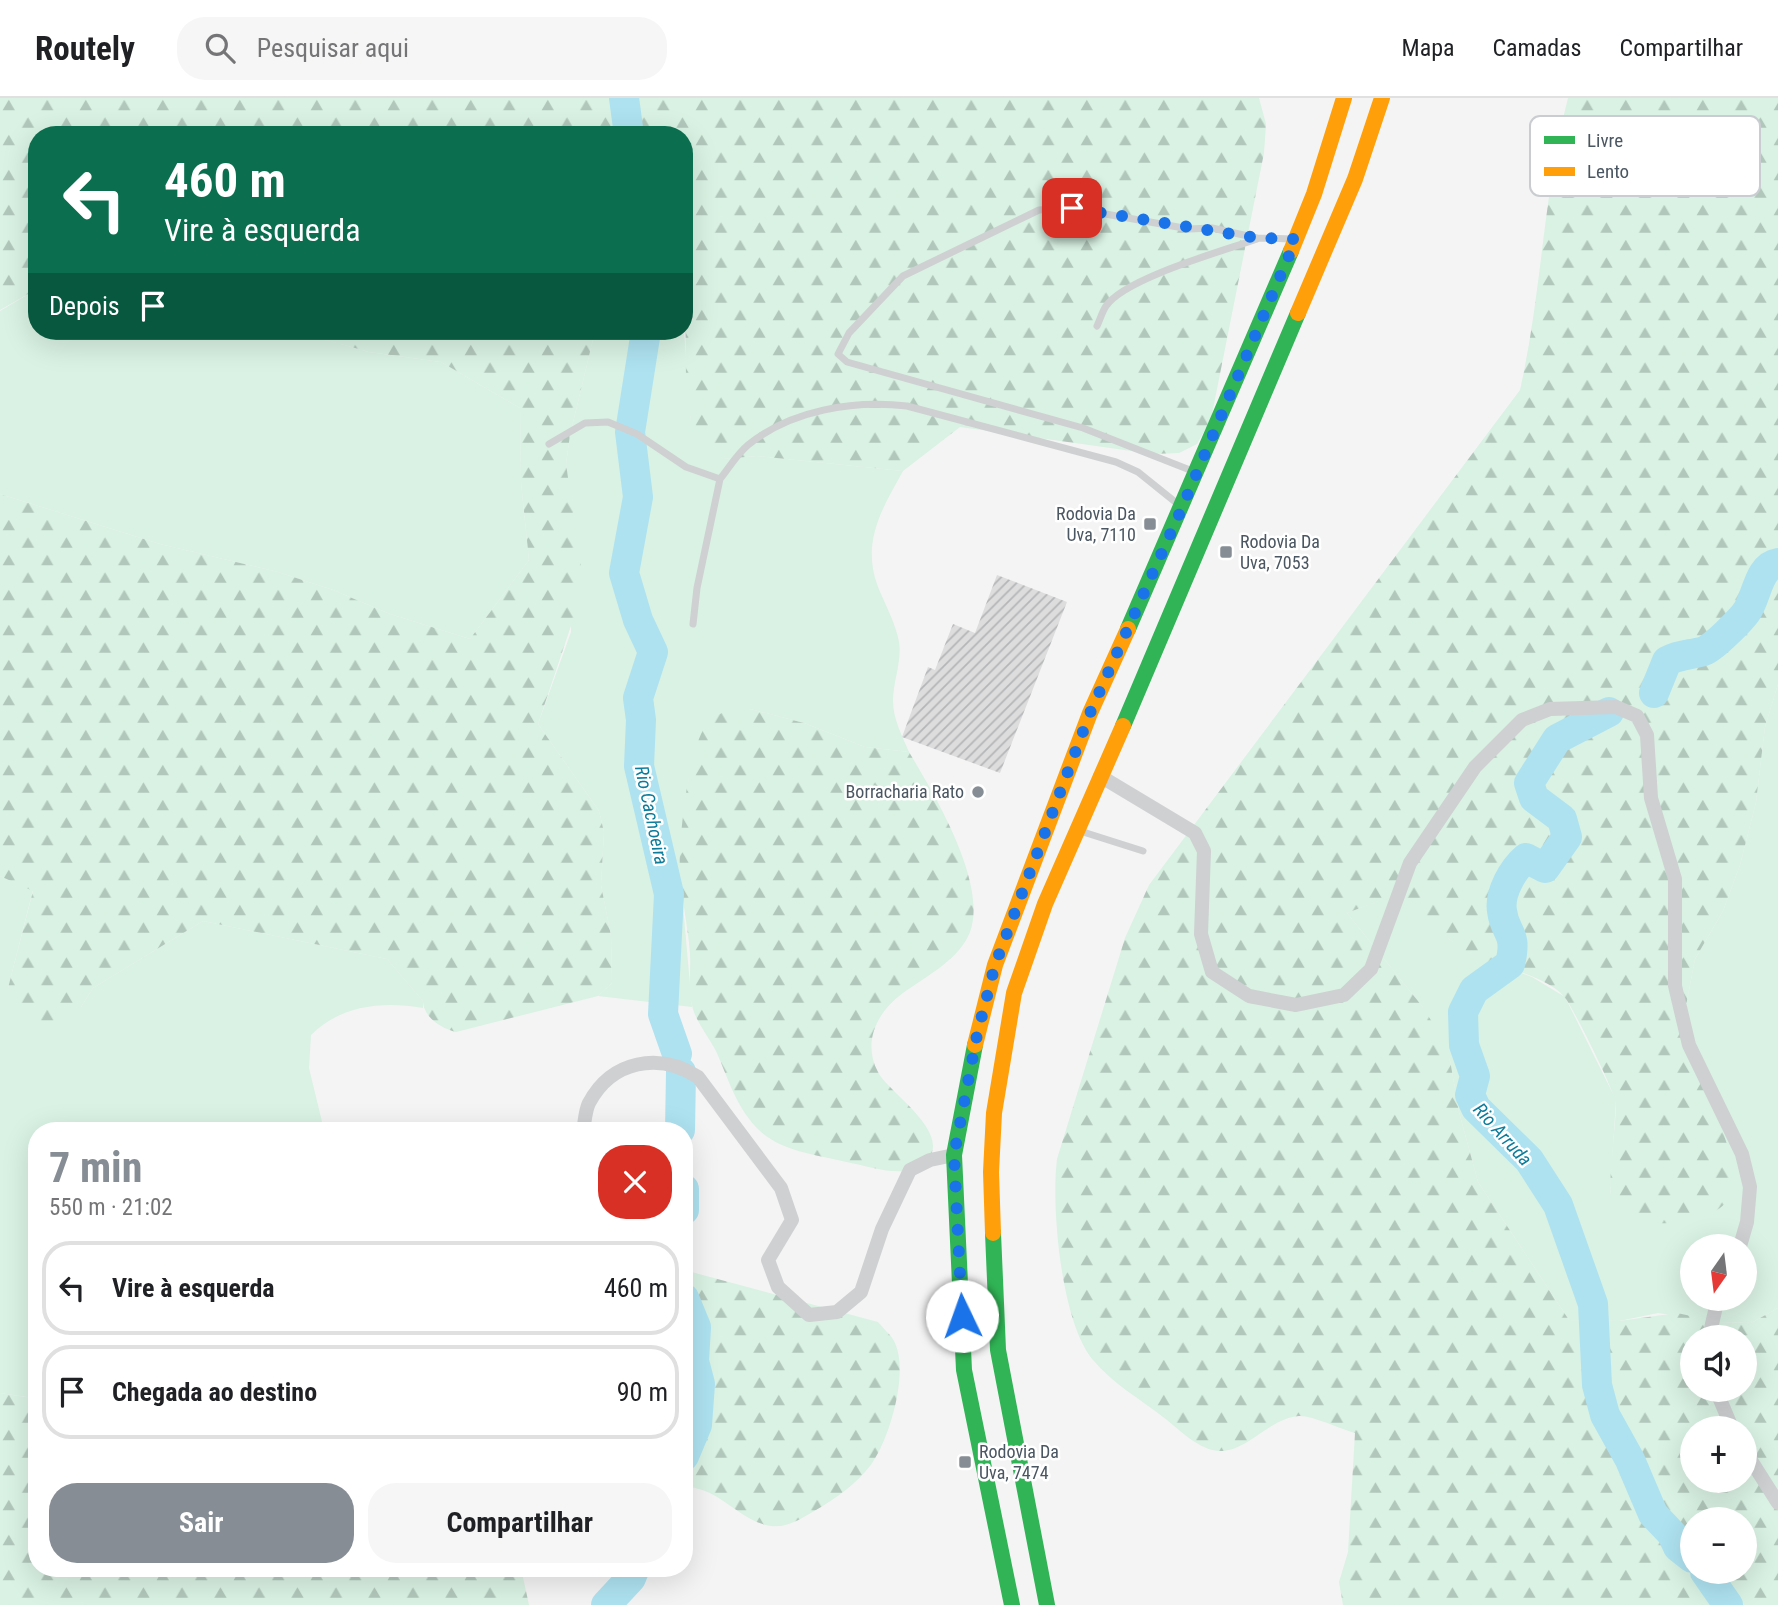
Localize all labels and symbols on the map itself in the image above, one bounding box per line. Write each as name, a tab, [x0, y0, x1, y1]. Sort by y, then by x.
legend	[1530, 116, 1760, 196]
text: Livre	[1587, 129, 1623, 152]
text: Lento	[1587, 160, 1629, 183]
pin	[1042, 178, 1102, 238]
place label: Rodovia Da Uva, 7110	[1056, 503, 1136, 545]
marker: Rodovia Da Uva, 7110	[1142, 516, 1158, 532]
place label: Rodovia Da Uva, 7053	[1240, 531, 1320, 573]
marker: Rodovia Da Uva, 7053	[1218, 544, 1234, 560]
water label: Rio Cachoeira	[630, 764, 673, 867]
place label: Borracharia Rato	[846, 781, 964, 802]
marker: Borracharia Rato	[970, 784, 986, 800]
water label: Rio Arruda	[1469, 1098, 1537, 1170]
north arrow	[1680, 1234, 1757, 1311]
position arrow	[925, 1279, 999, 1353]
place label: Rodovia Da Uva, 7474	[979, 1441, 1059, 1483]
marker: Rodovia Da Uva, 7474	[957, 1454, 973, 1470]

